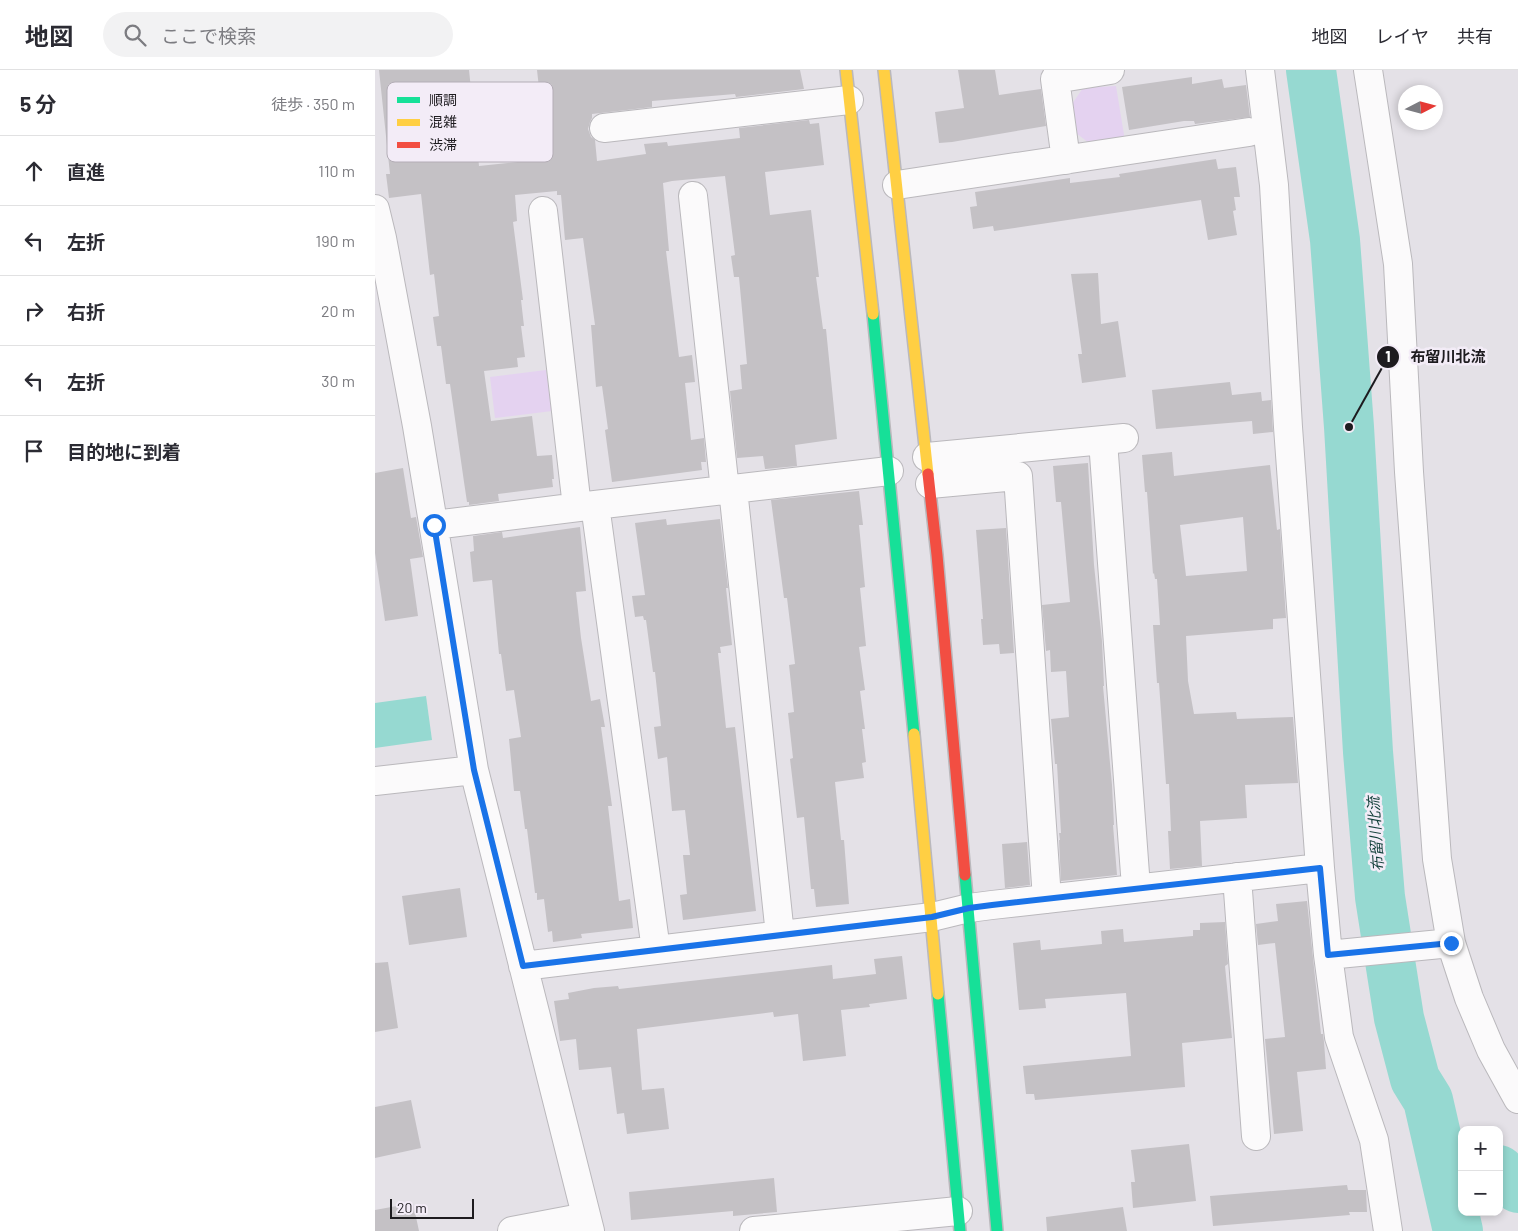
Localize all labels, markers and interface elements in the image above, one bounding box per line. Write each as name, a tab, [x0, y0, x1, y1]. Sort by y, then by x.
search box	[103, 12, 453, 57]
text: 地図	[25, 21, 73, 50]
icon: search	[121, 21, 149, 49]
text: ここで検索	[161, 24, 256, 47]
text: 地図	[1312, 25, 1348, 47]
text: レイヤ	[1376, 25, 1429, 47]
text: 共有	[1457, 25, 1493, 47]
legend	[387, 82, 553, 162]
north arrow	[1398, 85, 1443, 130]
text: 5 分	[20, 91, 57, 116]
text: 順調	[429, 91, 457, 108]
text: 徒歩 · 350 m	[271, 94, 355, 113]
text: 混雑	[429, 113, 457, 130]
text: 渋滞	[429, 136, 457, 153]
icon: ahead	[20, 157, 48, 185]
text: 直進	[67, 160, 105, 183]
text: 110 m	[318, 161, 355, 180]
icon: left	[20, 227, 48, 255]
text: 左折	[67, 230, 105, 253]
text: 190 m	[316, 231, 355, 250]
icon: right	[20, 297, 48, 325]
text: 右折	[67, 300, 105, 323]
text: 20 m	[321, 301, 355, 320]
callout: 布留川北流	[1376, 342, 1496, 372]
text: 1	[1385, 347, 1391, 365]
text: 布留川北流	[1410, 347, 1486, 365]
icon: left	[20, 367, 48, 395]
text: 左折	[67, 370, 105, 393]
text: 30 m	[321, 371, 355, 390]
icon: arrive	[20, 437, 48, 465]
text: 目的地に到着	[67, 440, 181, 463]
route start	[423, 514, 446, 537]
water label: 布留川北流	[1363, 794, 1387, 872]
route end	[1440, 932, 1463, 955]
map controls	[1458, 1126, 1503, 1216]
button: +	[1458, 1126, 1503, 1171]
button: −	[1458, 1171, 1503, 1216]
scale bar	[390, 1196, 474, 1219]
text: 20 m	[397, 1199, 427, 1216]

